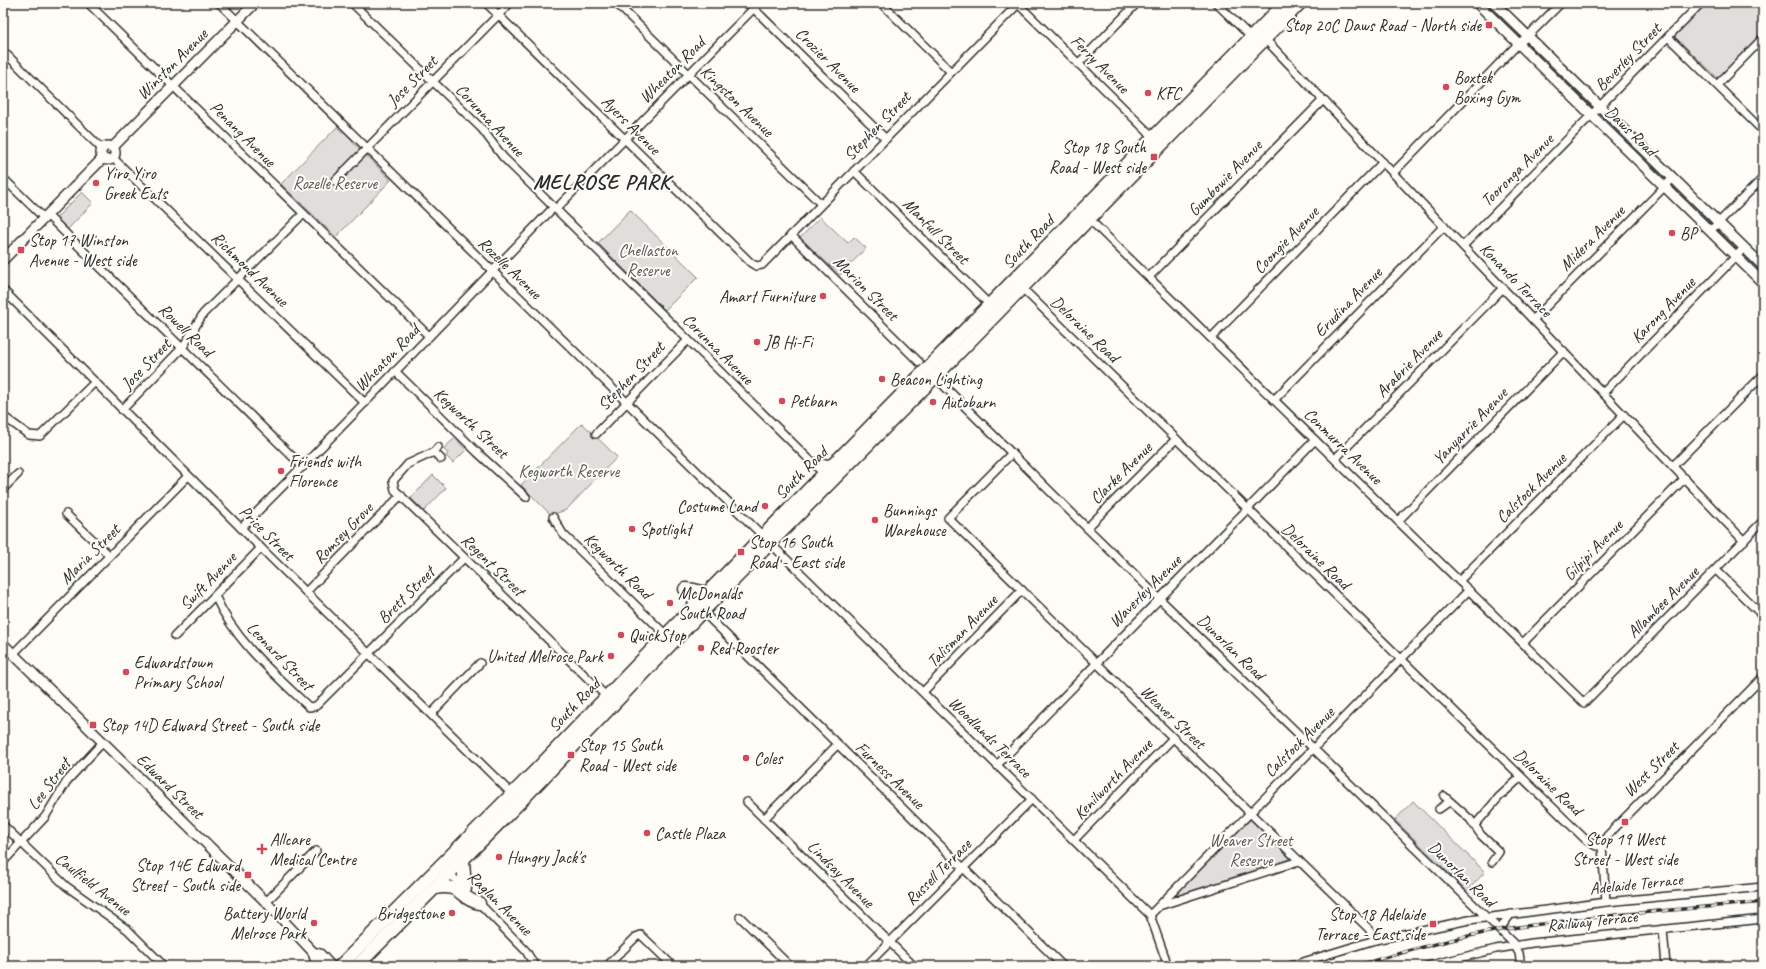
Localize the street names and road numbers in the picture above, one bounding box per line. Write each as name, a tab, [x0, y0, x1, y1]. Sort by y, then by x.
street label: Beverley Street	[1590, 17, 1667, 95]
street label: Winston Avenue	[132, 23, 213, 104]
street label: Crozier Avenue	[791, 23, 866, 98]
street label: Ferry Avenue	[1066, 30, 1135, 99]
street label: Wheaton Road	[635, 31, 711, 107]
street label: Jose Street	[382, 50, 443, 111]
street label: Kingston Avenue	[696, 61, 779, 142]
street label: Corunna Avenue	[451, 79, 530, 162]
street label: Stephen Street	[839, 85, 917, 165]
street label: Ayers Avenue	[597, 91, 666, 160]
street label: Penang Avenue	[206, 97, 281, 172]
street label: Daws Road	[1601, 101, 1663, 162]
street label: Tooronga Avenue	[1476, 128, 1559, 211]
street label: Gumbowie Avenue	[1183, 134, 1268, 221]
street label: Manfull Street	[898, 193, 975, 270]
street label: Midera Avenue	[1555, 200, 1630, 275]
street label: Coongie Avenue	[1249, 201, 1324, 278]
street label: South Road	[997, 209, 1060, 273]
street label: Richmond Avenue	[207, 227, 294, 312]
street label: Rozelle Avenue	[474, 233, 547, 304]
street label: Konando Terrace	[1475, 238, 1558, 323]
street label: Marion Street	[829, 251, 905, 327]
street label: Erudina Avenue	[1310, 262, 1388, 341]
street label: Karong Avenue	[1626, 271, 1701, 348]
street label: Deloraine Road	[1046, 291, 1125, 368]
street label: Rowell Road	[154, 299, 219, 363]
street label: Corunna Avenue	[678, 309, 759, 390]
street label: Wheaton Road	[350, 319, 426, 396]
street label: Arabrie Avenue	[1371, 323, 1448, 402]
street label: Jose Street	[116, 332, 177, 395]
street label: Stephen Street	[593, 335, 671, 415]
street label: Yanyarrie Avenue	[1428, 382, 1513, 469]
street label: Kegworth Street	[429, 383, 514, 464]
street label: Conmurra Avenue	[1299, 403, 1388, 490]
street label: Clarke Avenue	[1085, 436, 1158, 509]
street label: South Road	[770, 440, 834, 504]
street label: Calstock Avenue	[1491, 447, 1572, 528]
street label: Romsey Grove	[309, 497, 378, 568]
street label: Price Street	[235, 501, 301, 567]
street label: Gilpipi Avenue	[1559, 514, 1628, 585]
street label: Maria Street	[55, 518, 126, 589]
street label: Deloraine Road	[1277, 518, 1356, 595]
street label: Kegworth Road	[579, 528, 658, 605]
street label: Regent Street	[457, 529, 531, 602]
street label: Swift Avenue	[175, 546, 242, 615]
street label: Waverley Avenue	[1104, 549, 1187, 632]
street label: Brett Street	[373, 560, 441, 628]
street label: Allambee Avenue	[1623, 561, 1704, 642]
street label: Talisman Avenue	[922, 589, 1003, 672]
street label: Dunorlan Road	[1193, 610, 1272, 687]
street label: Leonard Street	[242, 617, 320, 696]
street label: South Road	[543, 672, 606, 736]
street label: Weaver Street	[1136, 681, 1212, 755]
street label: Woodlands Terrace	[944, 692, 1037, 783]
street label: Calstock Avenue	[1259, 701, 1340, 782]
street label: Kenilworth Avenue	[1069, 733, 1158, 824]
street label: West Street	[1619, 735, 1685, 801]
street label: Furness Avenue	[851, 737, 930, 814]
street label: Deloraine Road	[1509, 744, 1588, 821]
street label: Edward Street	[132, 749, 210, 825]
street label: Lee Street	[23, 752, 77, 814]
street label: Russell Terrace	[900, 833, 977, 910]
street label: Lindsay Avenue	[803, 836, 880, 913]
street label: Dunorlan Road	[1424, 837, 1503, 914]
street label: Caulfield Avenue	[51, 848, 136, 921]
street label: Raglan Avenue	[463, 866, 538, 941]
street label: Adelaide Terrace	[1589, 869, 1685, 899]
street label: Railway Terrace	[1546, 906, 1640, 936]

